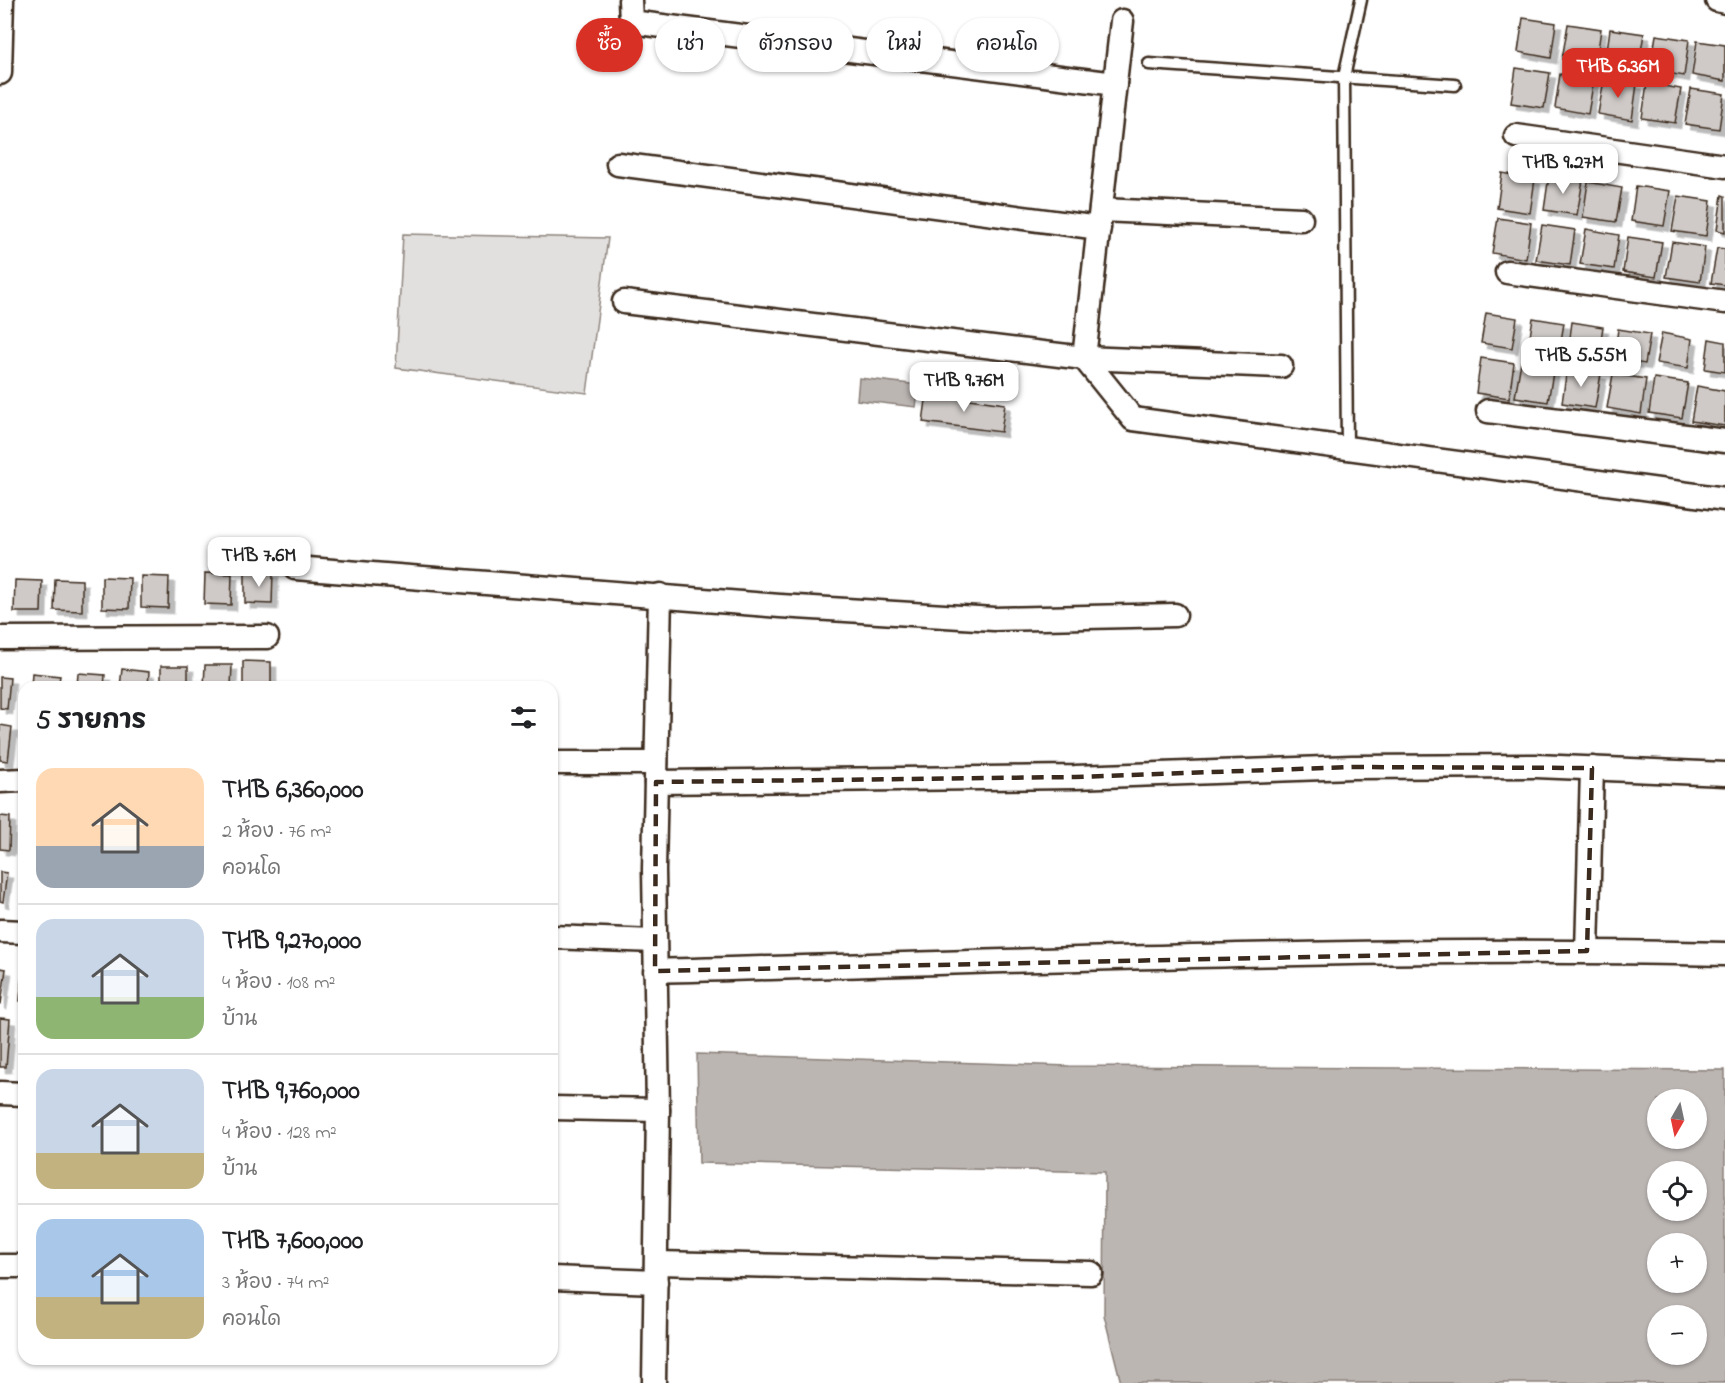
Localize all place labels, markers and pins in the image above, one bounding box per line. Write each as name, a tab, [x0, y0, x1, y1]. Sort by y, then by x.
pin: THB 6.36M	[1549, 48, 1687, 99]
pin: THB 9.27M	[1494, 144, 1632, 195]
pin: THB 5.55M	[1512, 337, 1650, 388]
pin: THB 9.76M	[895, 362, 1033, 413]
pin: THB 7.6M	[197, 537, 321, 588]

